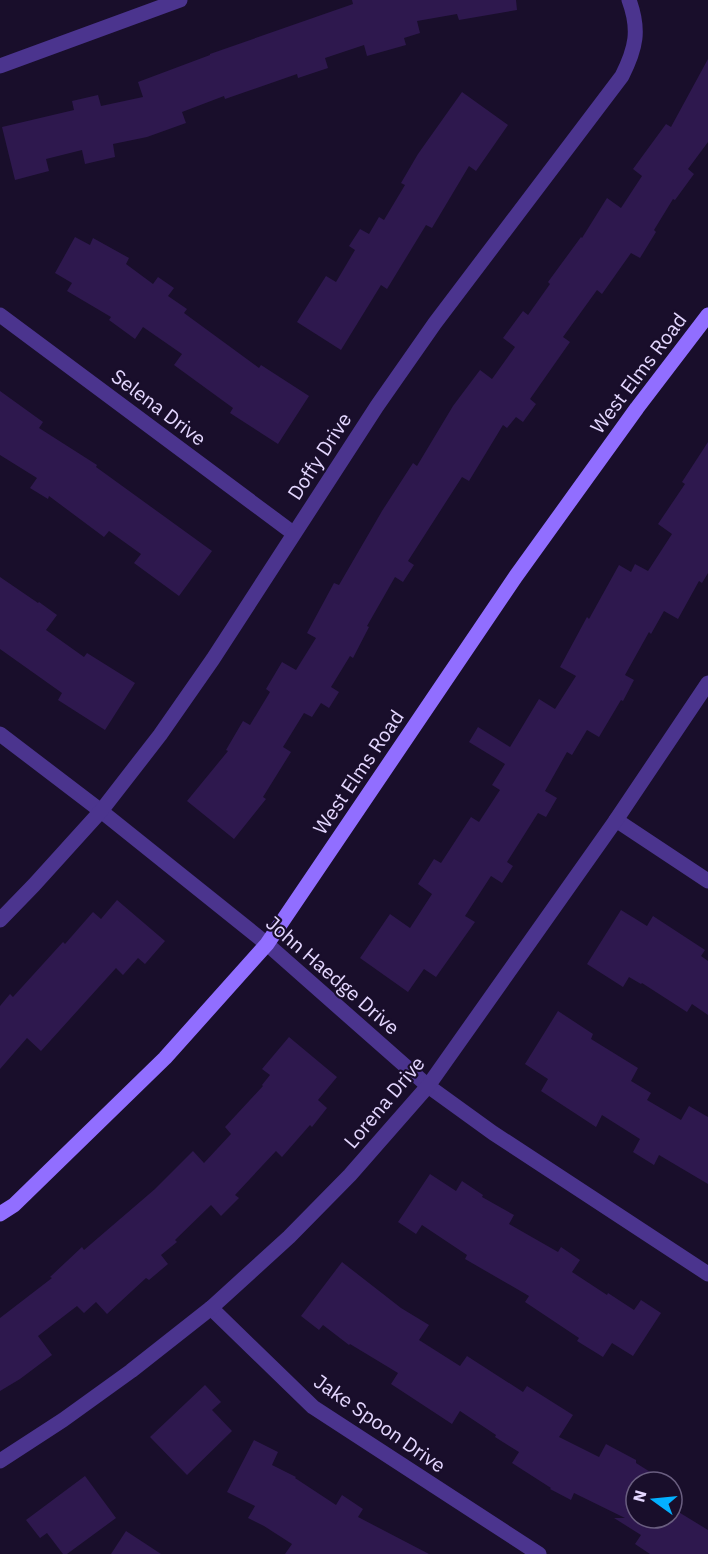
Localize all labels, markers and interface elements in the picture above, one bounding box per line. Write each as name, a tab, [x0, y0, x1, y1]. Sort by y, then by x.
street label: West Elms Road	[584, 307, 692, 439]
street label: Selena Drive	[106, 362, 212, 452]
street label: Doffy Drive	[281, 407, 357, 505]
street label: West Elms Road	[306, 704, 410, 840]
street label: John Haedge Drive	[260, 909, 406, 1041]
street label: Lorena Drive	[338, 1050, 430, 1154]
street label: Jake Spoon Drive	[309, 1368, 451, 1478]
north arrow	[624, 1470, 684, 1530]
text: N	[628, 1488, 651, 1504]

